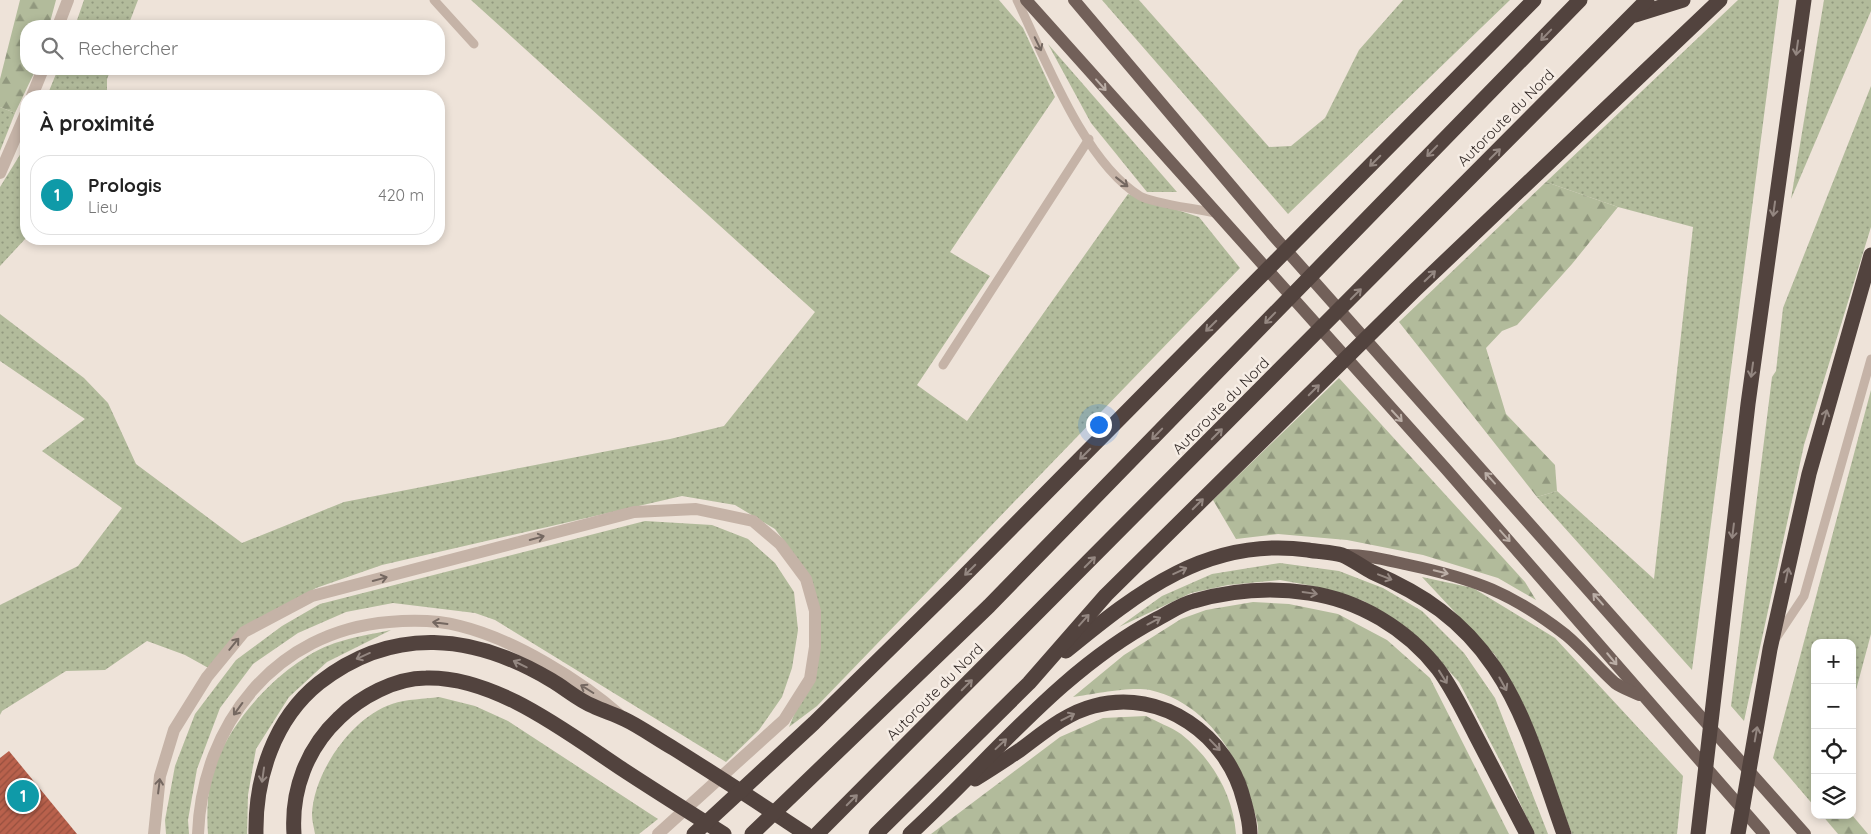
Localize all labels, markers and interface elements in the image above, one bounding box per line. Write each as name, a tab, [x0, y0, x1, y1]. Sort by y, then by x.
search box	[20, 20, 445, 75]
one-way arrow	[1539, 29, 1552, 41]
icon: search	[38, 34, 66, 62]
text: Rechercher	[78, 36, 178, 60]
one-way arrow	[1034, 36, 1044, 51]
one-way arrow	[1791, 40, 1801, 56]
street label: Autoroute du Nord	[1453, 65, 1558, 170]
one-way arrow	[1095, 78, 1106, 91]
text: À proximité	[40, 110, 155, 136]
one-way arrow	[1426, 145, 1438, 158]
one-way arrow	[1489, 148, 1502, 160]
one-way arrow	[1369, 155, 1381, 167]
text: Prologis	[88, 173, 162, 197]
one-way arrow	[1115, 176, 1128, 187]
text: 1	[54, 185, 60, 205]
text: 420 m	[378, 185, 424, 205]
text: Lieu	[88, 197, 118, 217]
one-way arrow	[1768, 201, 1778, 217]
one-way arrow	[1423, 270, 1436, 282]
one-way arrow	[1350, 288, 1362, 300]
one-way arrow	[1264, 312, 1276, 324]
one-way arrow	[1205, 320, 1218, 332]
street label: Autoroute du Nord	[1168, 353, 1273, 458]
one-way arrow	[1747, 362, 1757, 378]
one-way arrow	[1308, 384, 1320, 396]
one-way arrow	[1391, 409, 1402, 422]
one-way arrow	[1820, 409, 1830, 425]
your location	[1086, 412, 1112, 438]
one-way arrow	[1151, 428, 1163, 441]
one-way arrow	[1211, 428, 1223, 440]
one-way arrow	[1079, 448, 1091, 460]
one-way arrow	[1484, 472, 1495, 485]
one-way arrow	[1192, 498, 1205, 510]
one-way arrow	[1728, 523, 1738, 539]
one-way arrow	[1499, 530, 1511, 543]
one-way arrow	[529, 533, 545, 542]
one-way arrow	[1084, 556, 1096, 568]
one-way arrow	[965, 563, 977, 575]
one-way arrow	[1172, 566, 1187, 575]
one-way arrow	[1782, 567, 1792, 583]
one-way arrow	[1433, 568, 1449, 577]
one-way arrow	[371, 573, 387, 583]
one-way arrow	[1378, 573, 1393, 582]
one-way arrow	[1302, 588, 1318, 598]
one-way arrow	[1592, 593, 1604, 606]
one-way arrow	[1079, 614, 1090, 627]
one-way arrow	[1146, 616, 1161, 625]
one-way arrow	[432, 618, 448, 628]
one-way arrow	[229, 638, 240, 651]
street label: Autoroute du Nord	[882, 639, 987, 744]
map controls	[1811, 639, 1856, 819]
button: +	[1811, 639, 1856, 684]
one-way arrow	[356, 652, 371, 662]
one-way arrow	[1606, 652, 1617, 665]
one-way arrow	[513, 659, 528, 668]
one-way arrow	[1439, 670, 1449, 684]
one-way arrow	[1499, 676, 1509, 690]
one-way arrow	[961, 679, 973, 691]
one-way arrow	[580, 683, 594, 693]
button: −	[1811, 684, 1856, 729]
one-way arrow	[232, 702, 243, 715]
one-way arrow	[1061, 712, 1076, 722]
one-way arrow	[1751, 727, 1761, 743]
button: locate	[1811, 729, 1856, 774]
one-way arrow	[994, 738, 1007, 750]
one-way arrow	[1209, 739, 1221, 752]
one-way arrow	[258, 767, 268, 783]
button: layers	[1811, 774, 1856, 819]
pin: 1	[7, 777, 39, 815]
one-way arrow	[154, 778, 164, 794]
one-way arrow	[846, 793, 858, 806]

